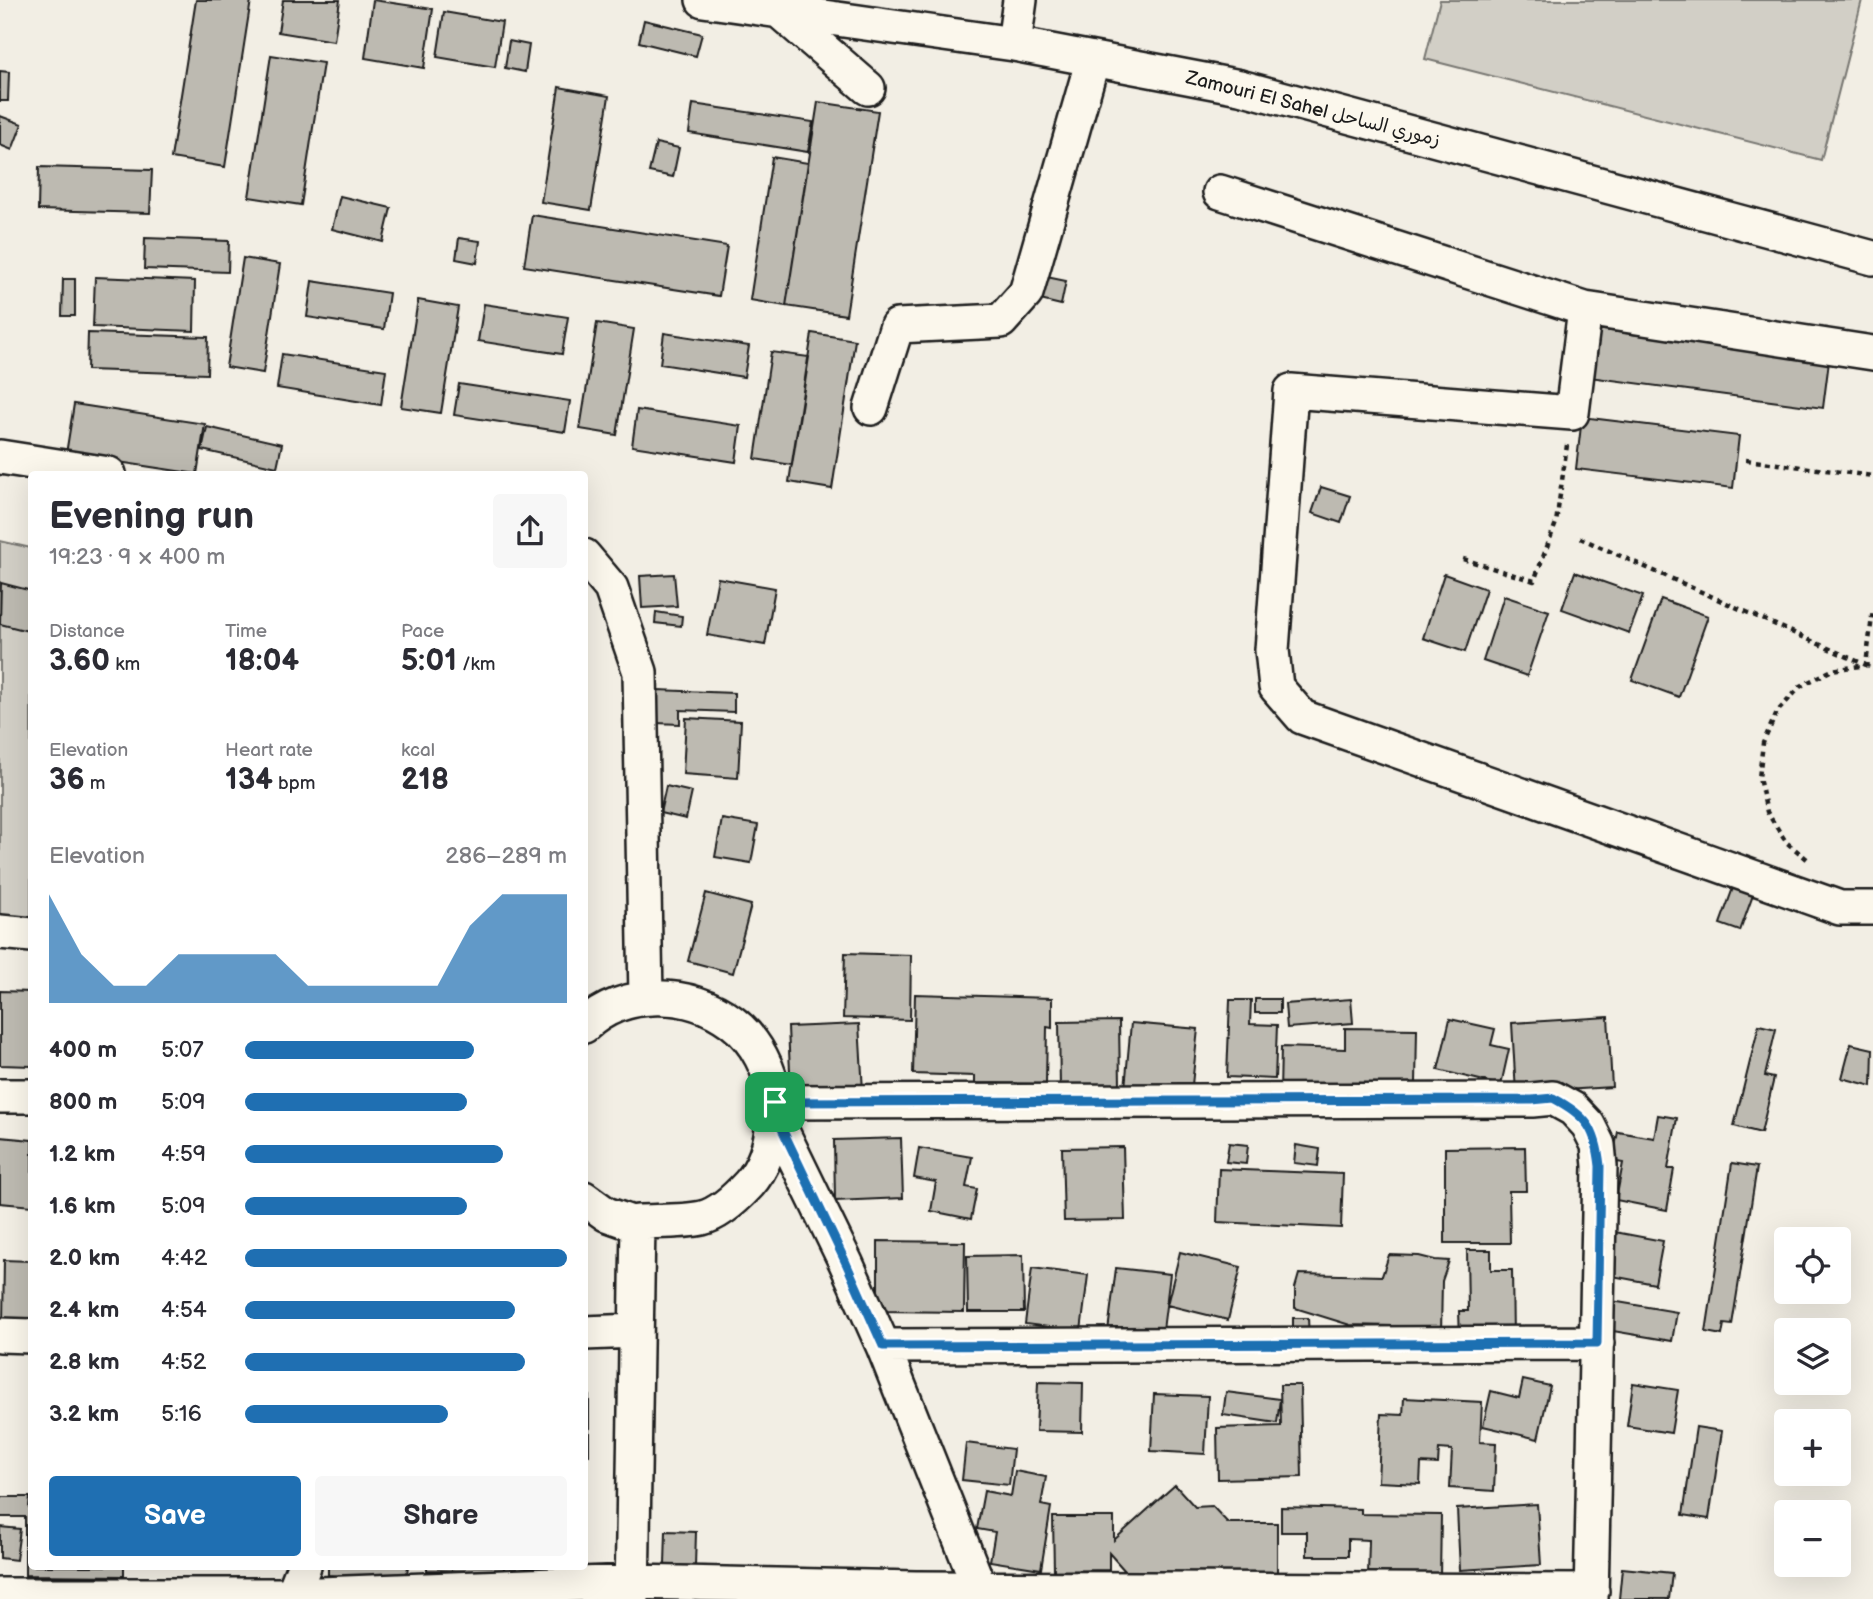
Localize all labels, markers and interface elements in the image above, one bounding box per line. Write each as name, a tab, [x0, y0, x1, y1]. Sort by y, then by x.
street label: Zamouri El Sahel زموري الساحل	[1182, 66, 1443, 154]
text: Evening run	[49, 494, 254, 539]
button: share	[493, 494, 567, 568]
text: 19:23 · 9 × 400 m	[49, 543, 225, 571]
text: Distance	[49, 620, 125, 643]
text: Time	[225, 620, 267, 643]
text: Pace	[401, 620, 444, 643]
text: 3.60	[49, 643, 110, 679]
text: 18:04	[225, 643, 299, 679]
text: 5:01	[401, 643, 457, 679]
text: km	[110, 653, 140, 676]
text: /km	[457, 653, 496, 676]
text: Elevation	[49, 739, 128, 762]
text: Heart rate	[225, 739, 313, 762]
text: kcal	[401, 739, 435, 762]
text: 36	[49, 762, 85, 798]
text: 134	[225, 762, 273, 798]
text: 218	[401, 762, 449, 798]
text: m	[85, 772, 106, 795]
text: bpm	[273, 772, 315, 795]
text: Elevation	[49, 842, 145, 870]
text: 286–289 m	[445, 842, 567, 870]
text: 400 m	[49, 1036, 117, 1064]
text: 5:07	[161, 1036, 204, 1064]
pin	[745, 1072, 805, 1132]
icon: arrive	[756, 1083, 794, 1121]
text: 800 m	[49, 1088, 117, 1116]
text: 5:09	[161, 1088, 206, 1116]
text: 1.2 km	[49, 1140, 115, 1168]
text: 4:59	[161, 1140, 206, 1168]
text: 1.6 km	[49, 1192, 116, 1220]
text: 5:09	[161, 1192, 206, 1220]
map controls	[1774, 1227, 1851, 1577]
button: locate	[1774, 1227, 1851, 1304]
text: 2.0 km	[49, 1244, 120, 1272]
text: 4:42	[161, 1244, 207, 1272]
text: 2.4 km	[49, 1296, 119, 1324]
text: 4:54	[161, 1296, 207, 1324]
button: layers	[1774, 1318, 1851, 1395]
text: 2.8 km	[49, 1348, 120, 1376]
text: 4:52	[161, 1348, 206, 1376]
text: 3.2 km	[49, 1400, 119, 1428]
text: 5:16	[161, 1400, 202, 1428]
button: +	[1774, 1409, 1851, 1486]
button: Save	[49, 1476, 301, 1556]
button: Share	[315, 1476, 567, 1556]
button: −	[1774, 1500, 1851, 1577]

